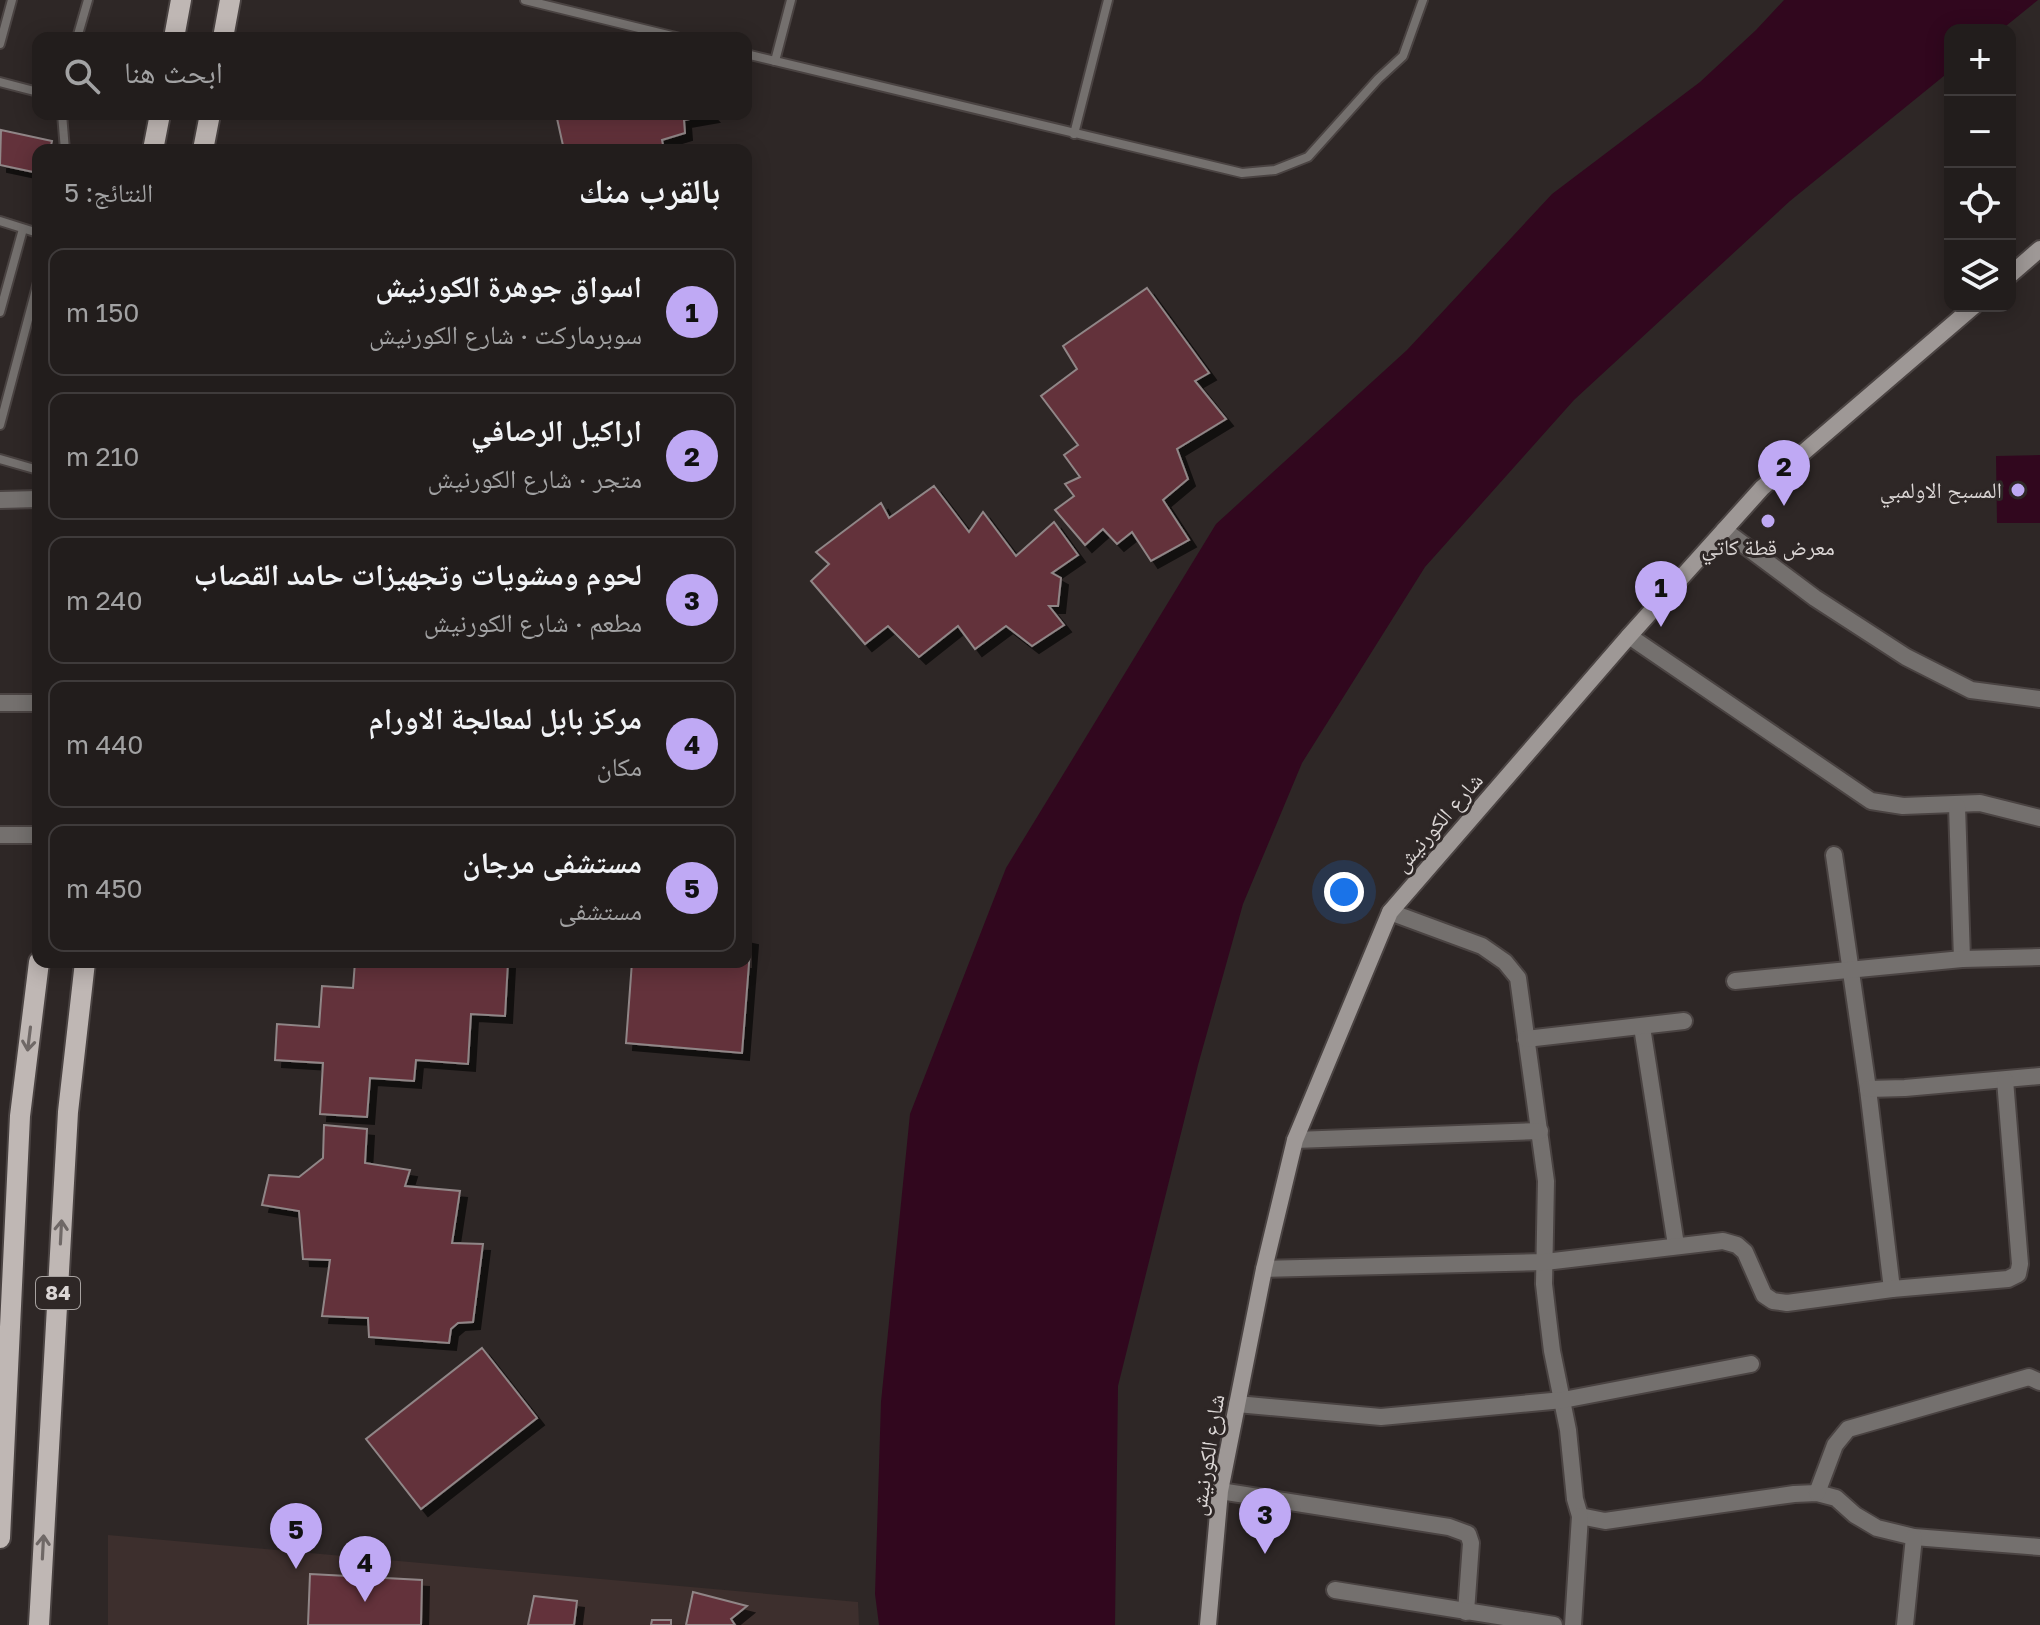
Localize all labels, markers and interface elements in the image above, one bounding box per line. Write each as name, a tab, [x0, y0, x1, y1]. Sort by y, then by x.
map controls	[1944, 24, 2016, 312]
button: +	[1944, 24, 2016, 96]
search box	[32, 32, 752, 120]
icon: search	[60, 54, 104, 98]
text: ابحث هنا	[124, 54, 223, 90]
button: −	[1944, 96, 2016, 168]
button: locate	[1944, 168, 2016, 240]
text: بالقرب منك	[579, 170, 720, 210]
text: النتائج: 5	[64, 177, 153, 208]
button: layers	[1944, 240, 2016, 312]
text: اسواق جوهرة الكورنيش	[375, 268, 642, 304]
text: 150 m	[66, 297, 139, 328]
text: 1	[685, 297, 699, 328]
text: سوبرماركت · شارع الكورنيش	[369, 319, 642, 350]
text: اراكيل الرصافي	[471, 412, 642, 448]
pin: 2	[1758, 440, 1810, 506]
text: 210 m	[66, 441, 139, 472]
text: 2	[684, 441, 700, 472]
text: متجر · شارع الكورنيش	[427, 463, 642, 494]
place label: المسبح الاولمبي	[1880, 476, 2002, 508]
marker: المسبح الاولمبي	[2009, 481, 2027, 499]
marker: معرض قطة كاتي	[1759, 512, 1777, 530]
place label: معرض قطة كاتي	[1701, 533, 1835, 565]
text: لحوم ومشويات وتجهيزات حامد القصاب	[194, 556, 642, 592]
pin: 1	[1635, 561, 1687, 627]
text: 240 m	[66, 585, 143, 616]
text: 3	[684, 585, 700, 616]
text: مطعم · شارع الكورنيش	[424, 607, 642, 638]
text: مركز بابل لمعالجة الاورام	[369, 700, 642, 736]
text: 440 m	[66, 729, 143, 760]
text: 4	[684, 729, 700, 760]
text: مكان	[596, 751, 642, 782]
street label: شارع الكورنيش	[1387, 767, 1489, 877]
text: مستشفى مرجان	[462, 844, 642, 880]
your location	[1324, 872, 1364, 912]
text: 450 m	[66, 873, 143, 904]
text: 5	[684, 873, 700, 904]
text: مستشفى	[558, 895, 642, 926]
one-way arrow	[22, 1026, 37, 1052]
one-way arrow	[54, 1219, 69, 1246]
road number: 84	[36, 1277, 80, 1309]
street label: شارع الكورنيش	[1184, 1392, 1230, 1518]
pin: 3	[1239, 1488, 1291, 1554]
pin: 5	[270, 1503, 322, 1569]
one-way arrow	[36, 1534, 51, 1561]
pin: 4	[339, 1536, 391, 1602]

